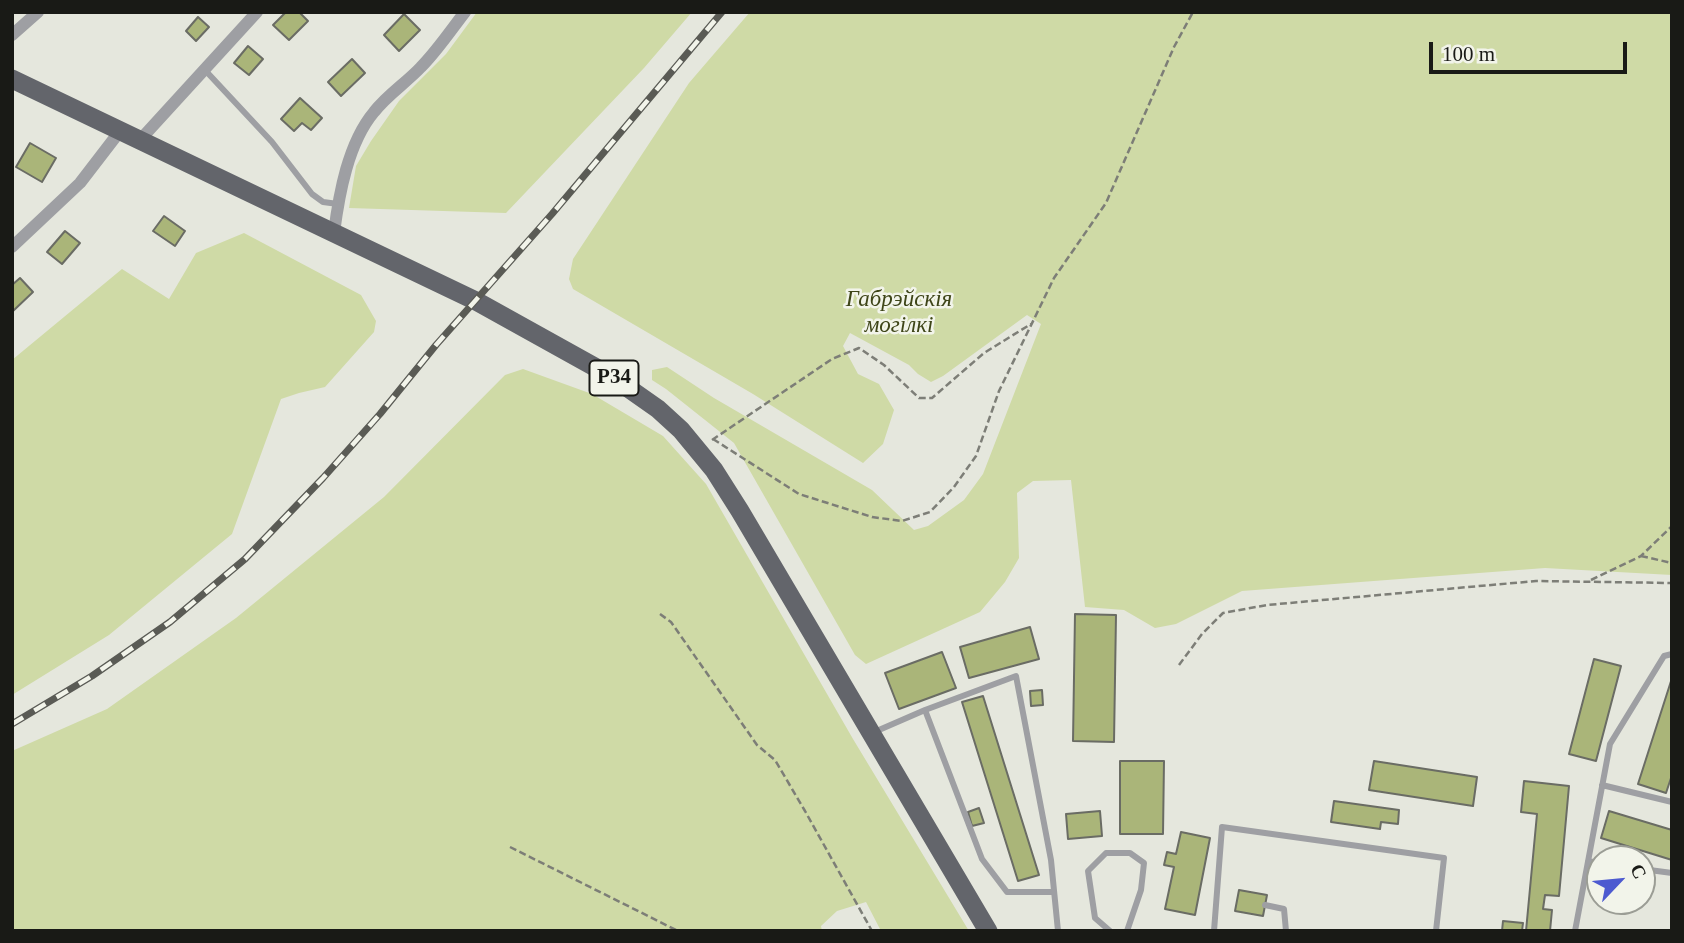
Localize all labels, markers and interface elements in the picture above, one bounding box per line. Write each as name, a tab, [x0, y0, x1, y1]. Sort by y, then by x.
scale bar	[1432, 28, 1630, 72]
text: 100 m	[1442, 42, 1495, 66]
park label: Габрэйскія могілкі	[846, 286, 952, 340]
road number: Р34	[590, 360, 638, 396]
north arrow	[1586, 845, 1656, 915]
text: С	[1626, 861, 1651, 882]

